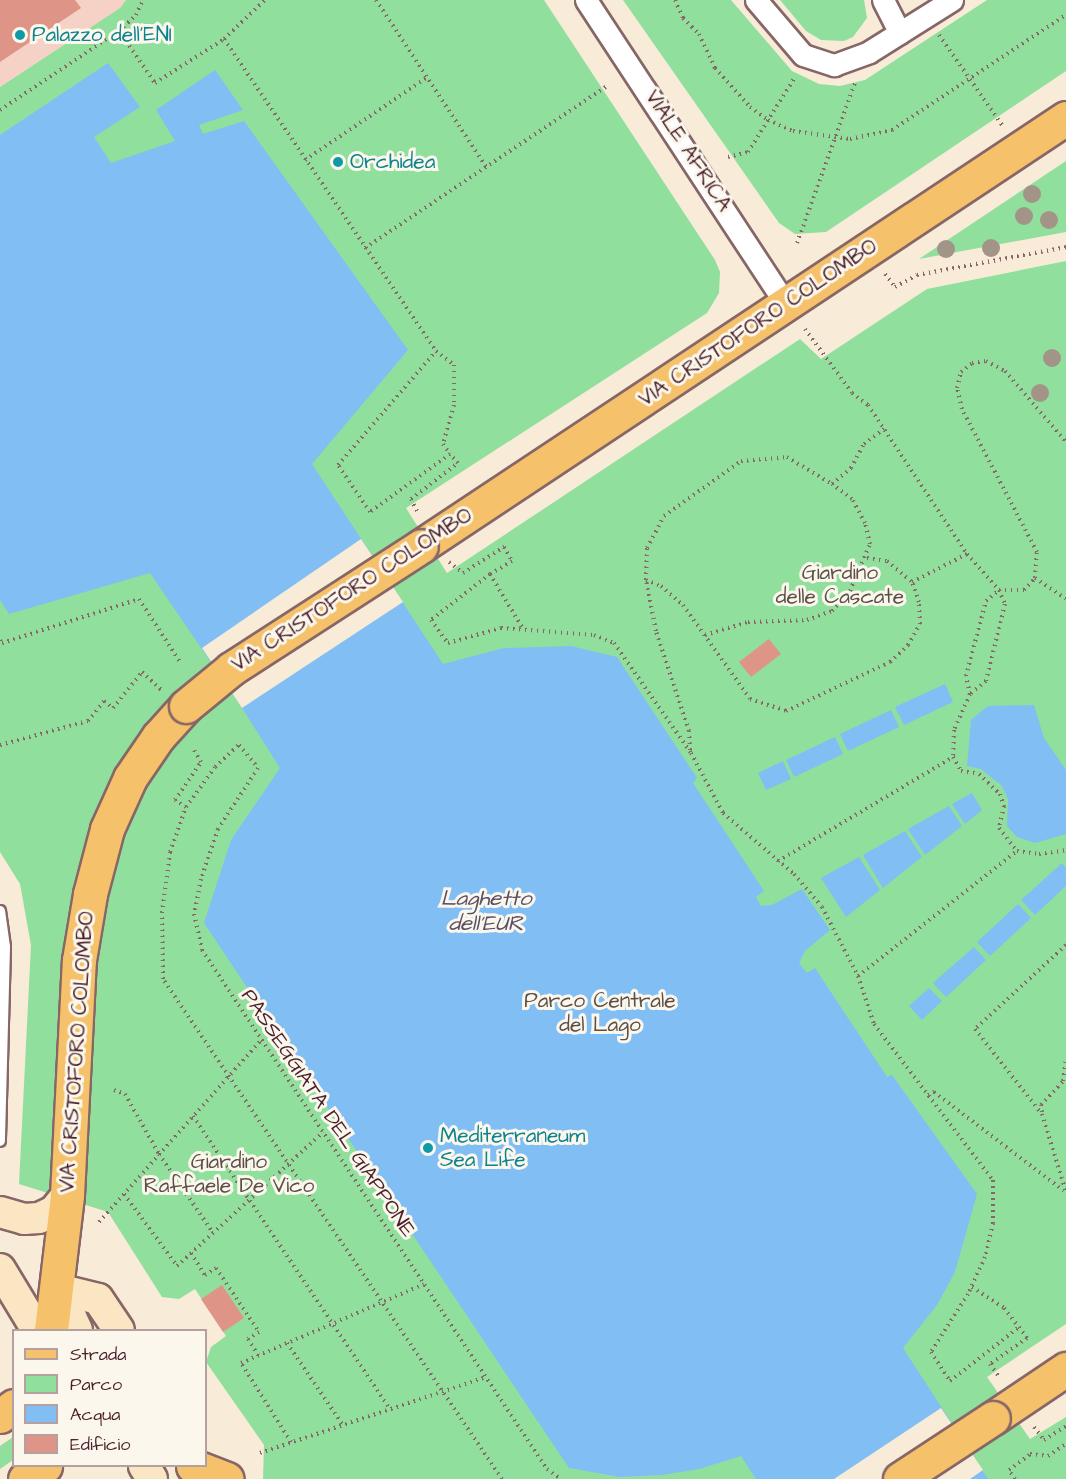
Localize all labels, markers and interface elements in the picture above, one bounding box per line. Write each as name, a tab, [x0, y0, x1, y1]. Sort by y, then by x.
place label: Palazzo dell'ENI	[32, 22, 172, 48]
marker: Palazzo dell'ENI	[13, 28, 27, 42]
street label: VIALE AFRICA	[639, 86, 737, 216]
place label: Orchidea	[350, 149, 435, 175]
marker: Orchidea	[331, 155, 345, 169]
street label: VIA CRISTOFORO COLOMBO	[634, 234, 882, 412]
street label: VIA CRISTOFORO COLOMBO	[227, 503, 477, 677]
park label: Giardino delle Cascate	[776, 560, 904, 610]
water label: Laghetto dell'EUR	[441, 885, 531, 936]
street label: VIA CRISTOFORO COLOMBO	[55, 911, 99, 1193]
street label: PASSEGGIATA DEL GIAPPONE	[235, 984, 421, 1242]
park label: Parco Centrale del Lago	[524, 988, 676, 1038]
place label: Mediterraneum Sea Life	[440, 1123, 585, 1173]
marker: Mediterraneum Sea Life	[421, 1141, 435, 1155]
park label: Giardino Raffaele De Vico	[144, 1149, 314, 1199]
legend	[12, 1329, 207, 1467]
text: Strada	[70, 1342, 126, 1367]
text: Parco	[70, 1372, 122, 1397]
text: Acqua	[70, 1402, 120, 1427]
text: Edificio	[70, 1432, 130, 1457]

